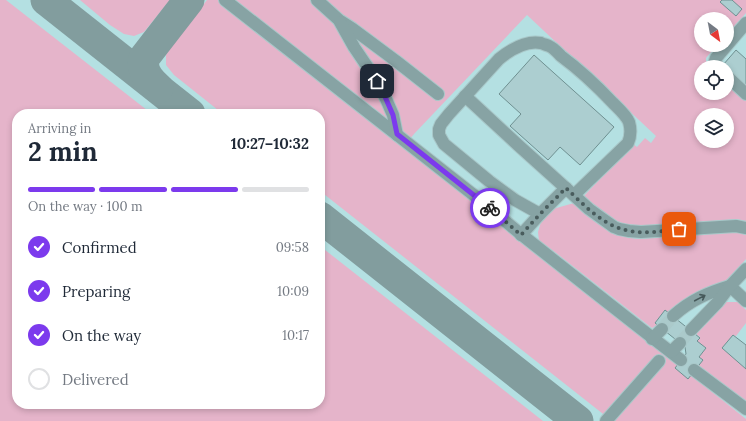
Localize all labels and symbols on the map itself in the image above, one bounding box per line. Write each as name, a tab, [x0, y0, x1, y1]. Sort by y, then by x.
north arrow	[694, 12, 734, 52]
pin	[360, 64, 394, 98]
courier	[470, 188, 510, 228]
pin	[662, 212, 696, 246]
one-way arrow	[694, 293, 706, 301]

